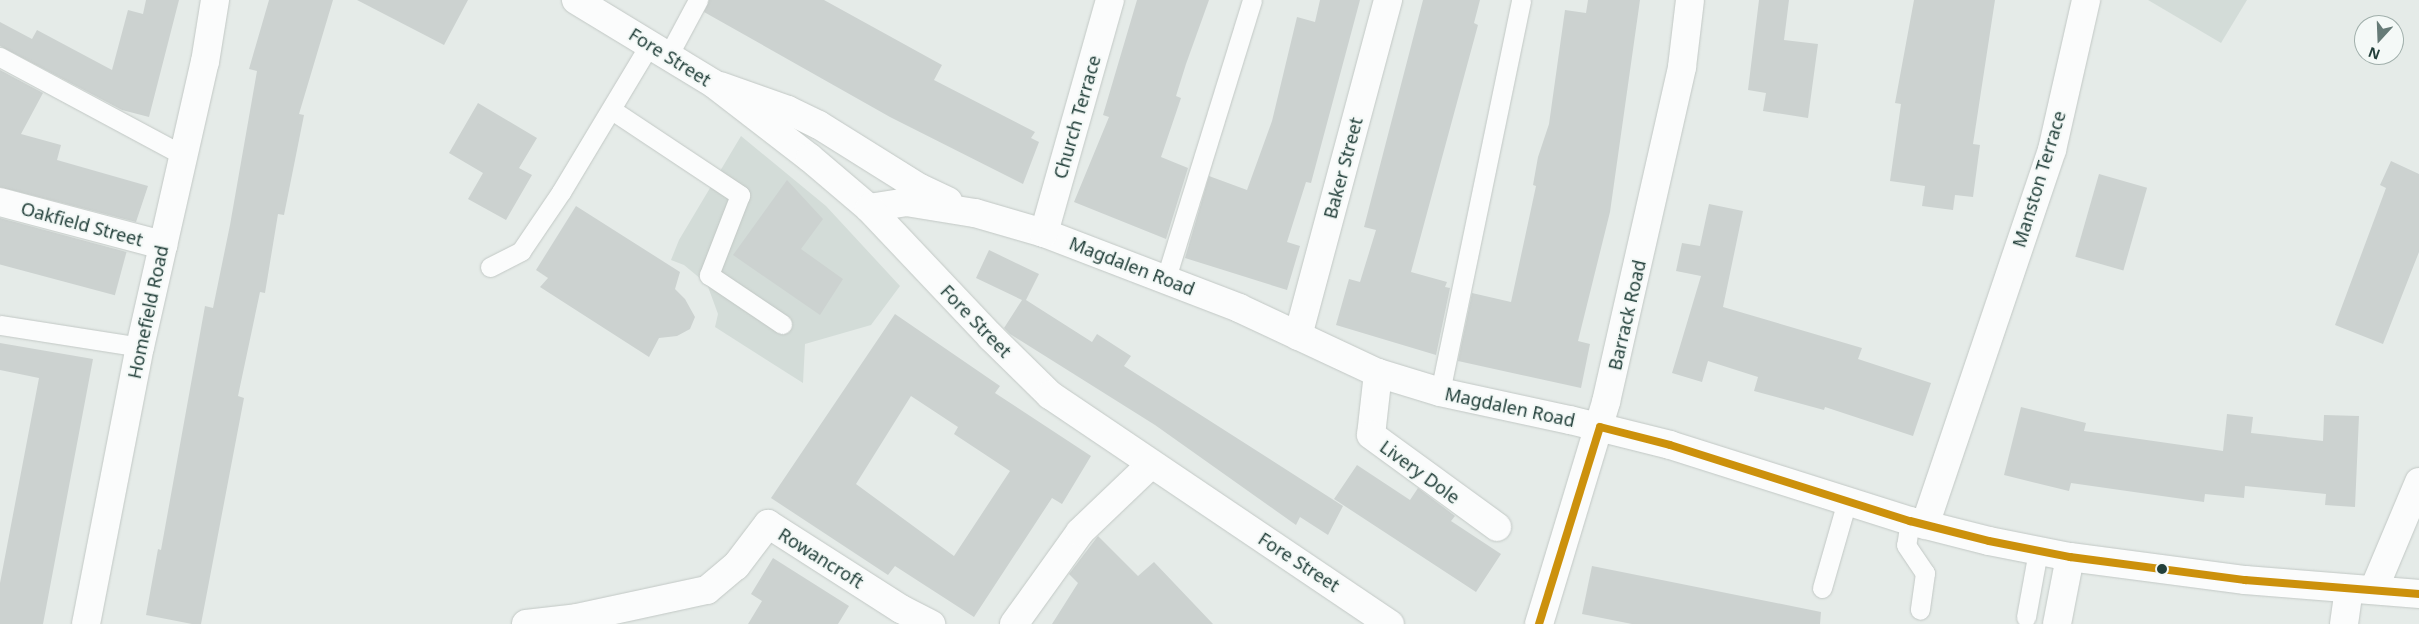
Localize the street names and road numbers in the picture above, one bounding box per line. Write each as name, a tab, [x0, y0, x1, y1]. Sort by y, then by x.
street label: Fore Street	[625, 23, 715, 91]
street label: Church Terrace	[1049, 53, 1105, 181]
street label: Manston Terrace	[2008, 108, 2070, 250]
street label: Baker Street	[1319, 115, 1367, 221]
street label: Oakfield Street	[19, 197, 145, 251]
street label: Magdalen Road	[1066, 232, 1198, 300]
street label: Homefield Road	[123, 243, 173, 381]
street label: Barrack Road	[1604, 258, 1650, 372]
street label: Fore Street	[936, 280, 1016, 362]
street label: Magdalen Road	[1443, 383, 1577, 431]
street label: Livery Dole	[1376, 436, 1464, 508]
street label: Rowancroft	[774, 523, 868, 593]
street label: Fore Street	[1254, 528, 1344, 596]

